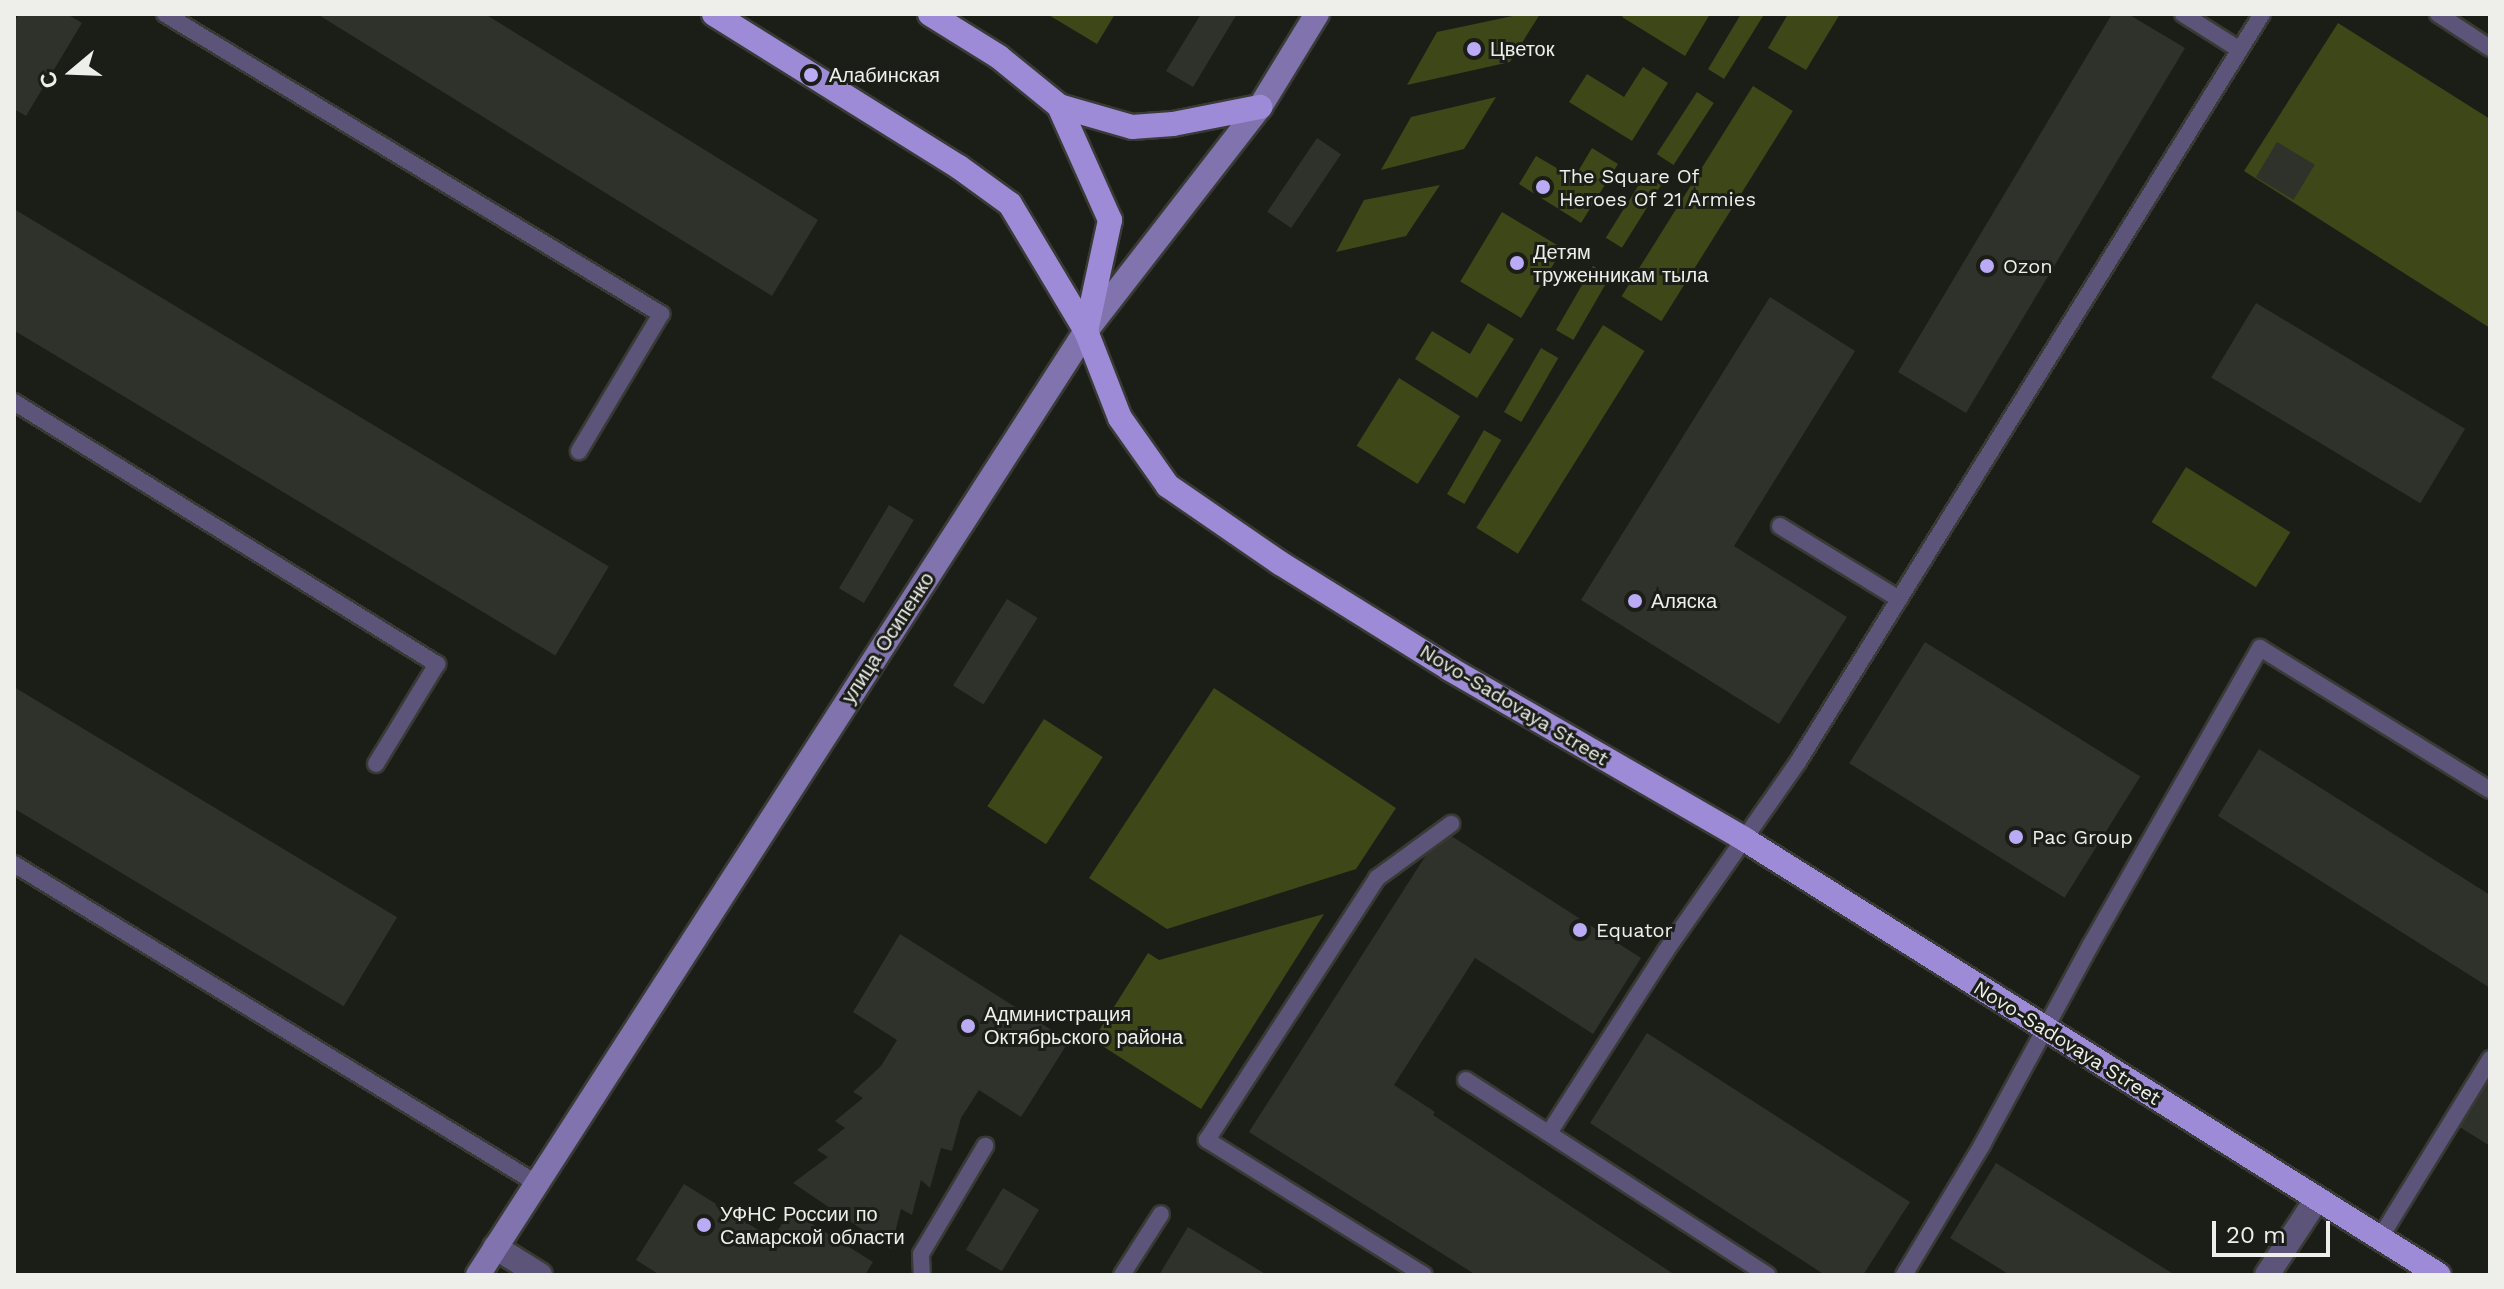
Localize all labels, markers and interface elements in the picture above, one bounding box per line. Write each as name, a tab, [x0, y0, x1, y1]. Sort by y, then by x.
north arrow	[32, 32, 112, 112]
place label: Цветок	[1490, 37, 1554, 61]
marker: Цветок	[1465, 40, 1483, 58]
place label: Алабинская	[829, 63, 940, 87]
marker: Алабинская	[800, 64, 822, 86]
text: С	[34, 68, 63, 92]
place label: The Square Of Heroes Of 21 Armies	[1559, 164, 1758, 211]
marker: The Square Of Heroes Of 21 Armies	[1534, 178, 1552, 196]
place label: Детям труженникам тыла	[1533, 240, 1708, 287]
marker: Детям труженникам тыла	[1508, 254, 1526, 272]
place label: Ozon	[2003, 254, 2053, 278]
marker: Ozon	[1978, 257, 1996, 275]
street label: улица Осипенко	[837, 568, 939, 708]
place label: Аляска	[1651, 589, 1717, 613]
marker: Аляска	[1626, 592, 1644, 610]
street label: Novo-Sadovaya Street	[1415, 639, 1613, 771]
place label: Pac Group	[2032, 825, 2133, 849]
marker: Pac Group	[2007, 828, 2025, 846]
place label: Equator	[1596, 918, 1673, 942]
marker: Equator	[1571, 921, 1589, 939]
street label: Novo-Sadovaya Street	[1969, 975, 2165, 1111]
place label: Администрация Октябрьского района	[984, 1002, 1183, 1049]
marker: Администрация Октябрьского района	[959, 1017, 977, 1035]
place label: УФНС России по Самарской области	[720, 1202, 905, 1249]
scale bar	[2216, 1205, 2334, 1255]
marker: УФНС России по Самарской области	[695, 1216, 713, 1234]
text: 20 m	[2226, 1221, 2286, 1249]

